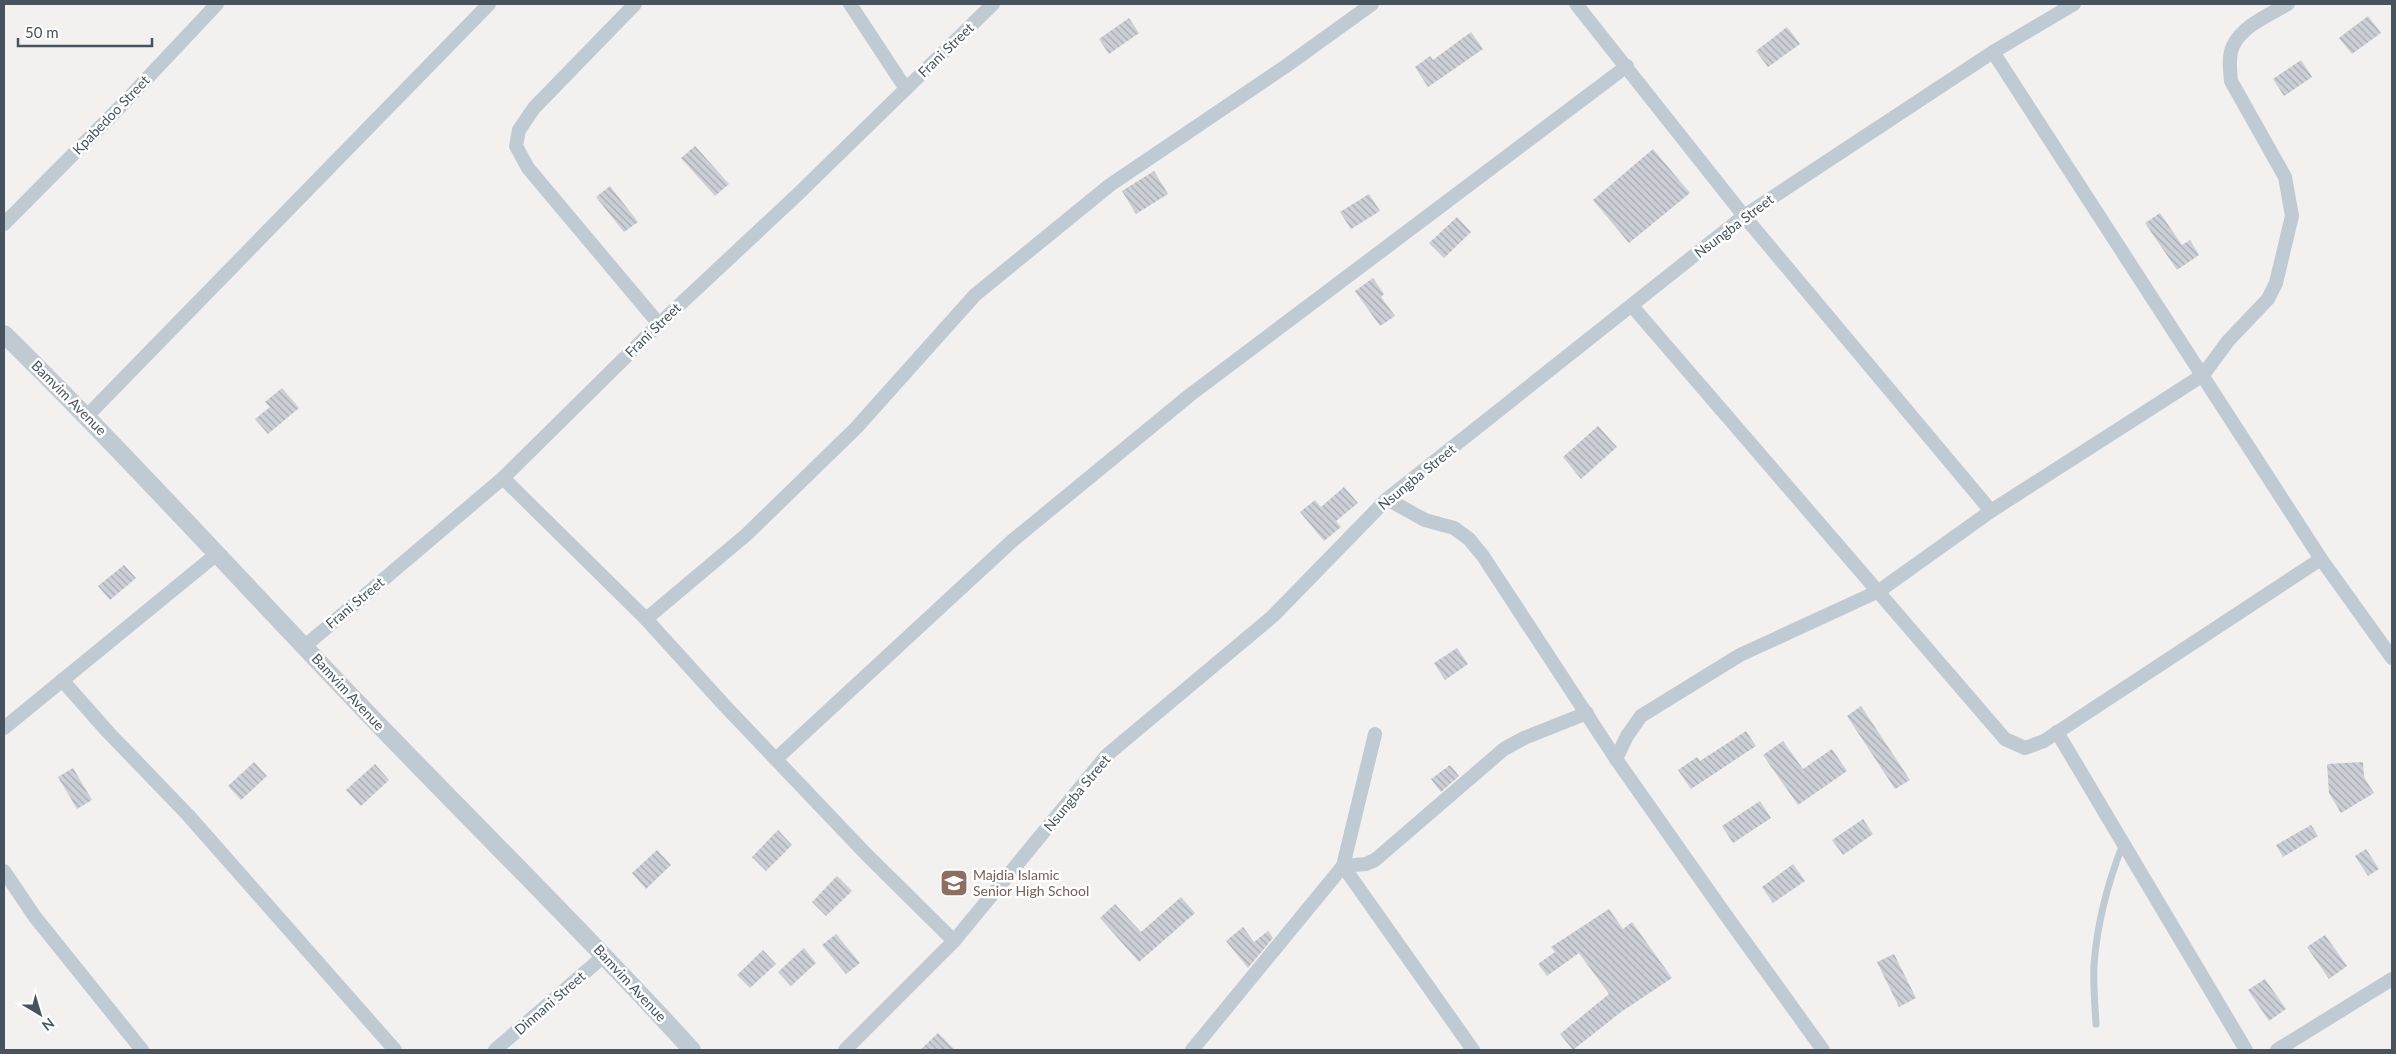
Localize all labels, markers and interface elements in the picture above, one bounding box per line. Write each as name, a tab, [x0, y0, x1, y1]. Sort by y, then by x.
scale bar	[18, 15, 151, 47]
street label: Frani Street	[914, 19, 977, 80]
text: 50 m	[25, 23, 59, 41]
street label: Kpabedoo Street	[69, 72, 153, 158]
street label: Nsungba Street	[1691, 190, 1777, 261]
street label: Frani Street	[621, 299, 684, 360]
street label: Bamvim Avenue	[28, 357, 110, 439]
street label: Nsungba Street	[1375, 440, 1459, 513]
street label: Frani Street	[322, 573, 387, 632]
street label: Bamvim Avenue	[308, 650, 388, 734]
street label: Nsungba Street	[1040, 751, 1114, 834]
place label: Majdia Islamic Senior High School	[973, 866, 1089, 899]
school or university icon: Majdia Islamic Senior High School	[939, 868, 969, 898]
street label: Bamvim Avenue	[590, 941, 670, 1025]
street label: Dinnani Street	[511, 967, 588, 1038]
north arrow	[15, 989, 65, 1039]
text: N	[39, 1015, 58, 1035]

